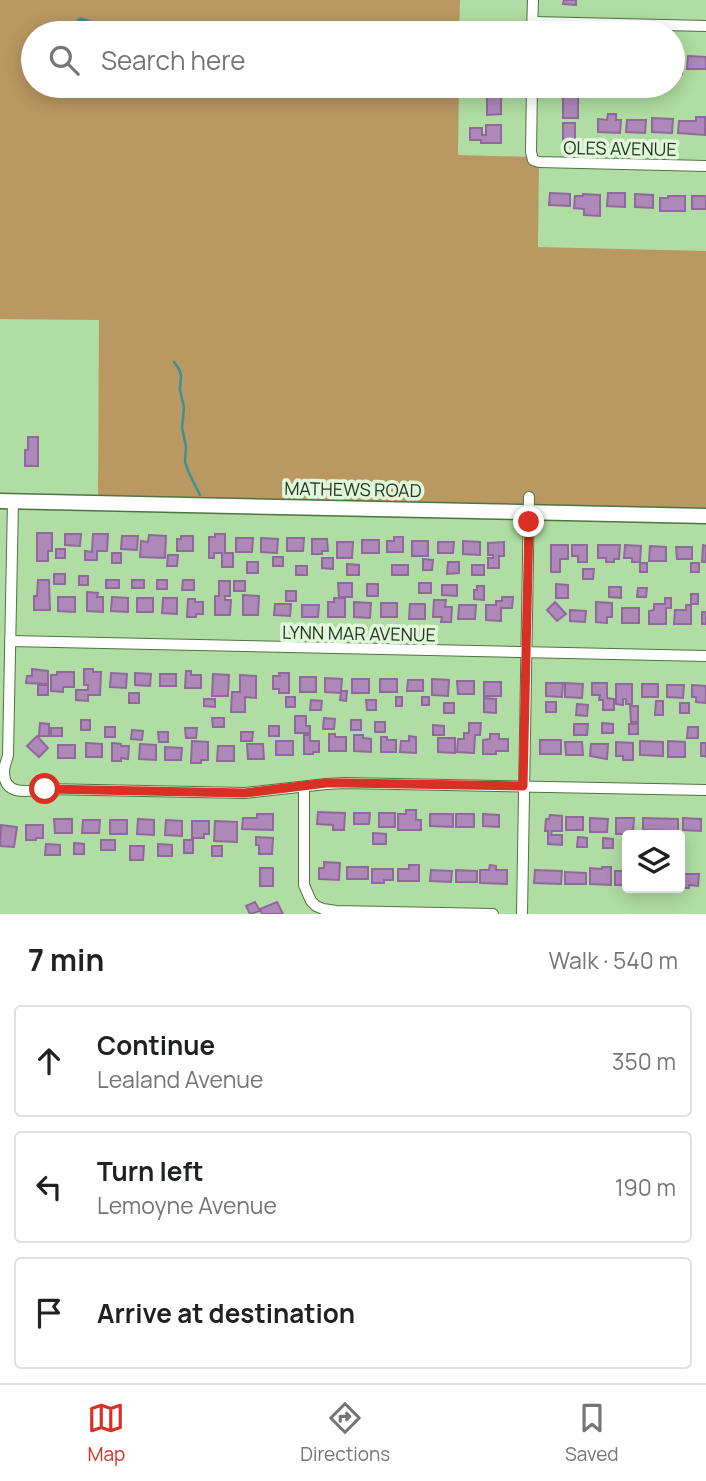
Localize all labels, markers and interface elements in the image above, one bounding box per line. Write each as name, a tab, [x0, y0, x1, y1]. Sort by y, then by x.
search box	[21, 21, 685, 98]
icon: search	[45, 41, 83, 79]
text: Search here	[101, 42, 246, 78]
street label: OLES AVENUE	[563, 135, 677, 161]
street label: MATHEWS ROAD	[284, 476, 422, 502]
route end	[513, 506, 544, 537]
street label: LYNN MAR AVENUE	[282, 620, 436, 646]
route start	[29, 773, 60, 804]
map controls	[622, 830, 685, 893]
button: layers	[622, 830, 685, 893]
text: 7 min	[28, 939, 104, 980]
text: Walk · 540 m	[549, 944, 678, 976]
text: Continue	[97, 1027, 215, 1063]
icon: ahead	[30, 1042, 68, 1080]
text: 350 m	[612, 1045, 676, 1077]
text: Lealand Avenue	[97, 1063, 263, 1095]
text: Turn left	[97, 1153, 204, 1189]
icon: left	[30, 1168, 68, 1206]
text: 190 m	[615, 1171, 676, 1203]
text: Lemoyne Avenue	[97, 1189, 277, 1221]
icon: arrive	[30, 1294, 68, 1332]
text: Arrive at destination	[97, 1295, 355, 1331]
tab: Map	[87, 1399, 125, 1467]
tab: Directions	[300, 1399, 390, 1467]
tab: Saved	[565, 1399, 619, 1467]

